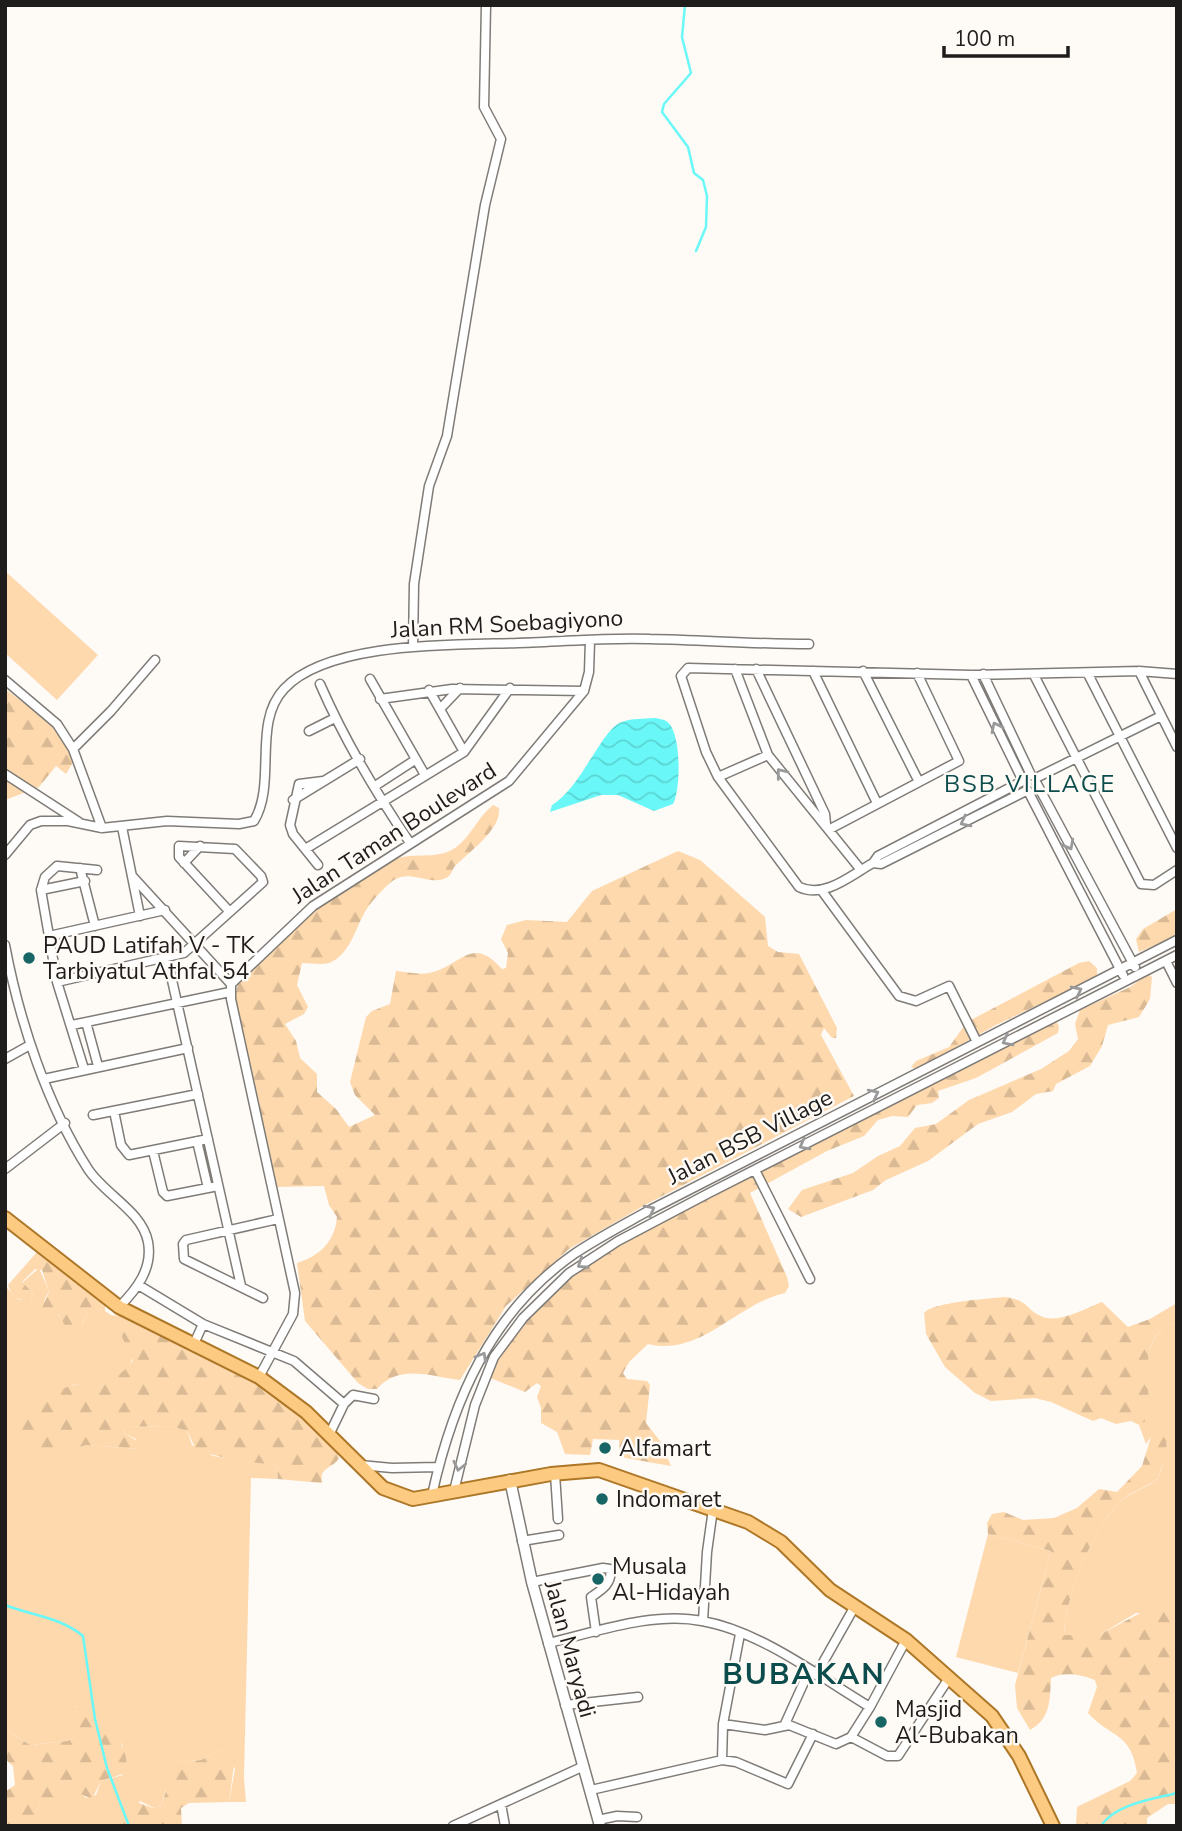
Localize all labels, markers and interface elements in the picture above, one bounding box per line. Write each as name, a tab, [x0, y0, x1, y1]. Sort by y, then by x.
scale bar	[944, 14, 1068, 58]
text: 100 m	[954, 25, 1015, 53]
street label: Jalan RM Soebagiyono	[389, 602, 624, 646]
one-way arrow	[991, 722, 1005, 734]
street label: Jalan Taman Boulevard	[285, 755, 502, 911]
one-way arrow	[777, 768, 790, 781]
district label: BSB VILLAGE	[944, 768, 1116, 800]
one-way arrow	[960, 813, 972, 827]
one-way arrow	[1061, 837, 1075, 850]
place label: PAUD Latifah V - TK Tarbiyatul Athfal 54	[43, 930, 255, 987]
marker: PAUD Latifah V - TK Tarbiyatul Athfal 54	[21, 950, 37, 966]
one-way arrow	[1070, 985, 1082, 999]
one-way arrow	[1001, 1032, 1014, 1046]
street label: Jalan BSB Village	[661, 1082, 838, 1192]
one-way arrow	[867, 1089, 879, 1103]
one-way arrow	[799, 1137, 812, 1151]
one-way arrow	[643, 1205, 656, 1218]
one-way arrow	[577, 1256, 590, 1269]
one-way arrow	[473, 1351, 486, 1364]
place label: Alfamart	[619, 1433, 712, 1464]
marker: Alfamart	[597, 1440, 613, 1456]
one-way arrow	[453, 1460, 467, 1472]
place label: Indomaret	[616, 1484, 722, 1515]
marker: Indomaret	[594, 1491, 610, 1507]
place label: Musala Al-Hidayah	[612, 1551, 730, 1608]
marker: Musala Al-Hidayah	[590, 1571, 606, 1587]
street label: Jalan Maryadi	[537, 1576, 603, 1721]
district label: BUBAKAN	[722, 1654, 886, 1695]
place label: Masjid Al-Bubakan	[895, 1694, 1019, 1751]
marker: Masjid Al-Bubakan	[873, 1714, 889, 1730]

